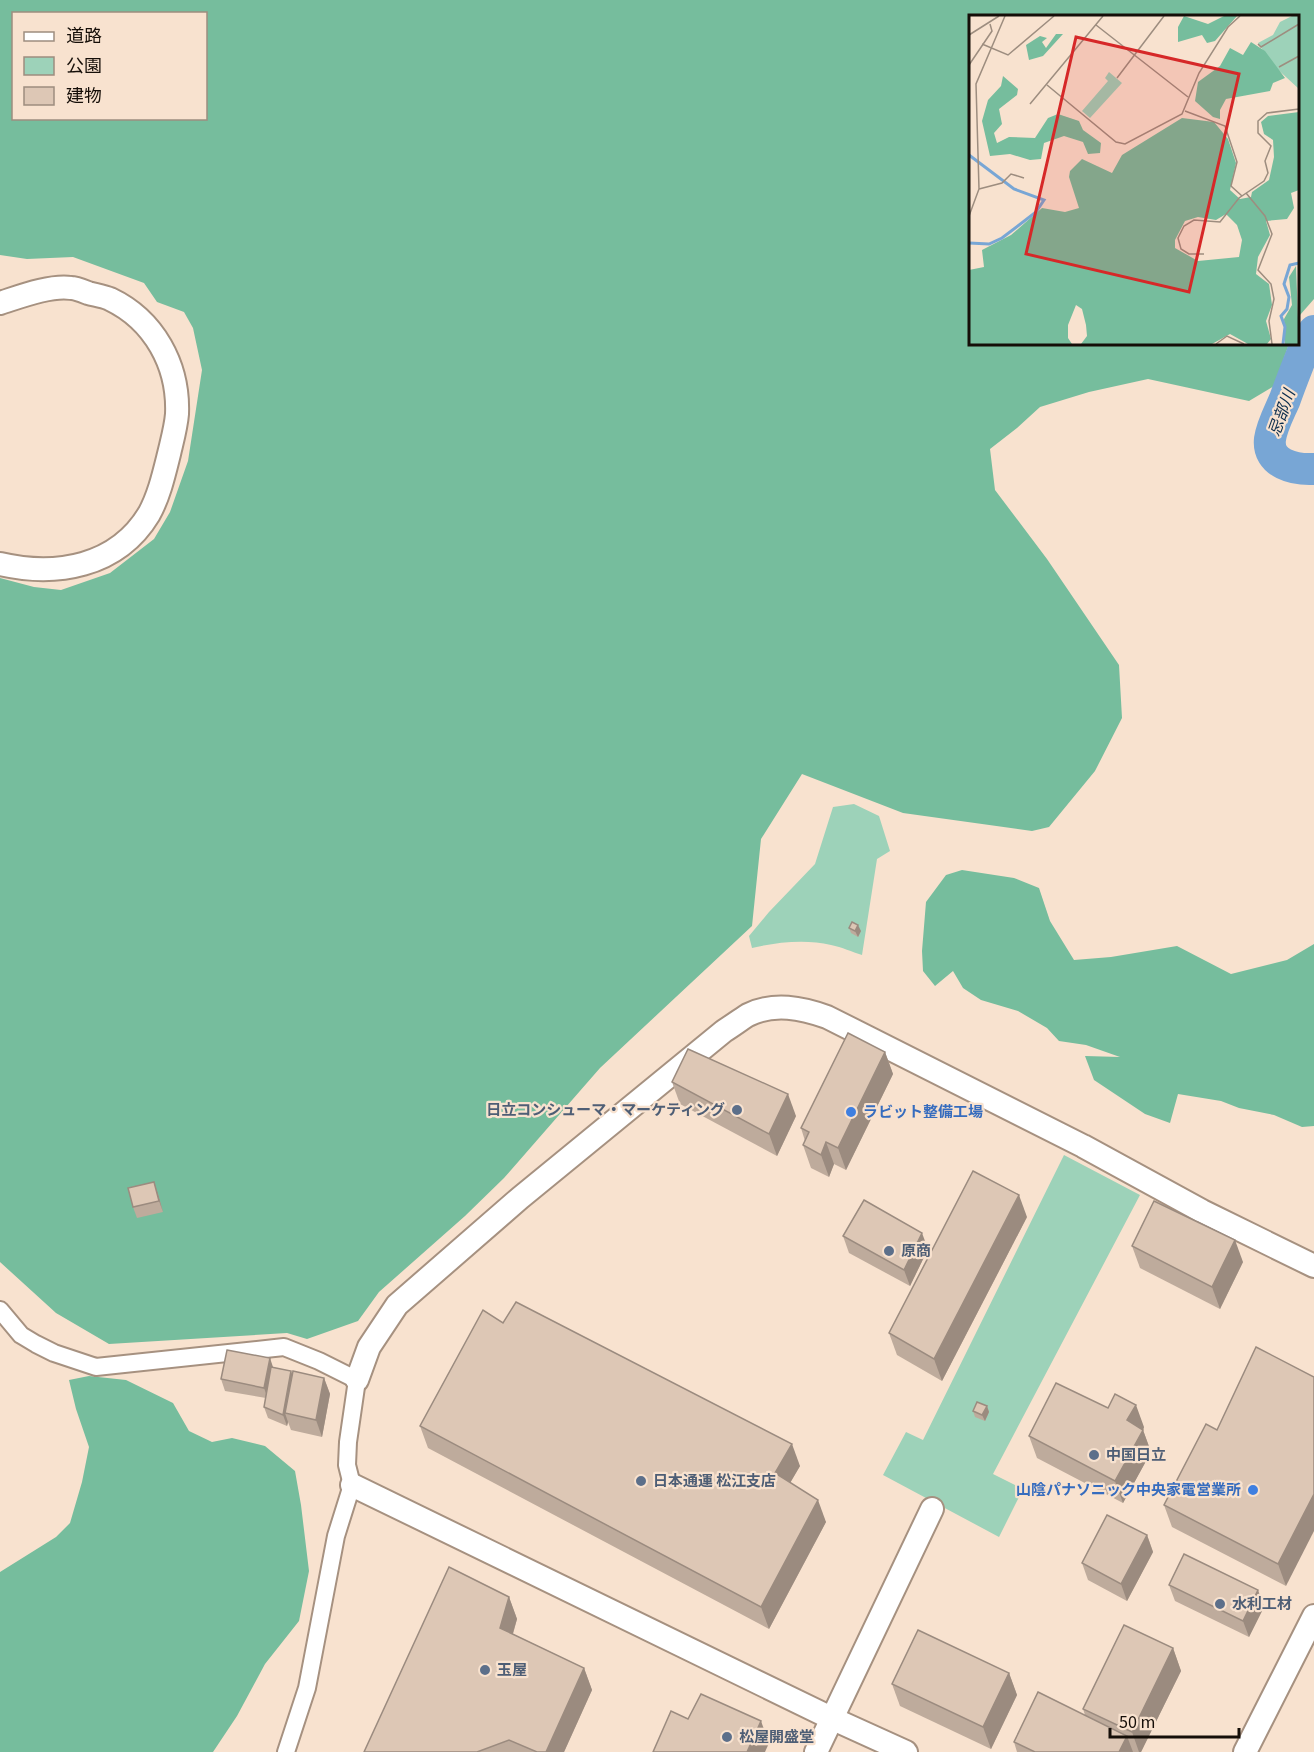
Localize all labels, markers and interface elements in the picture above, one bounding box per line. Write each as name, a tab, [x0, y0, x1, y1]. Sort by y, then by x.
legend	[12, 12, 207, 120]
inset map	[969, 15, 1299, 345]
text: 道路	[66, 24, 102, 49]
text: 公園	[66, 54, 102, 79]
text: 建物	[66, 84, 102, 109]
water label: 忌部川	[1263, 385, 1301, 439]
place label: 日立コンシューマ・マーケティング	[486, 1100, 725, 1121]
place label: ラビット整備工場	[863, 1102, 983, 1123]
marker: 日立コンシューマ・マーケティング	[730, 1103, 744, 1117]
marker: ラビット整備工場	[844, 1105, 858, 1119]
place label: 原商	[901, 1241, 931, 1262]
marker: 原商	[882, 1244, 896, 1258]
place label: 中国日立	[1106, 1445, 1166, 1466]
marker: 中国日立	[1087, 1448, 1101, 1462]
place label: 日本通運 松江支店	[653, 1471, 776, 1492]
marker: 日本通運 松江支店	[634, 1474, 648, 1488]
place label: 山陰パナソニック中央家電営業所	[1016, 1480, 1241, 1501]
marker: 山陰パナソニック中央家電営業所	[1246, 1483, 1260, 1497]
place label: 水利工材	[1232, 1594, 1292, 1615]
marker: 水利工材	[1213, 1597, 1227, 1611]
place label: 玉屋	[497, 1660, 527, 1681]
marker: 玉屋	[478, 1663, 492, 1677]
scale bar	[1110, 1701, 1239, 1739]
text: 50 m	[1119, 1710, 1155, 1735]
place label: 松屋開盛堂	[739, 1727, 814, 1748]
marker: 松屋開盛堂	[720, 1730, 734, 1744]

